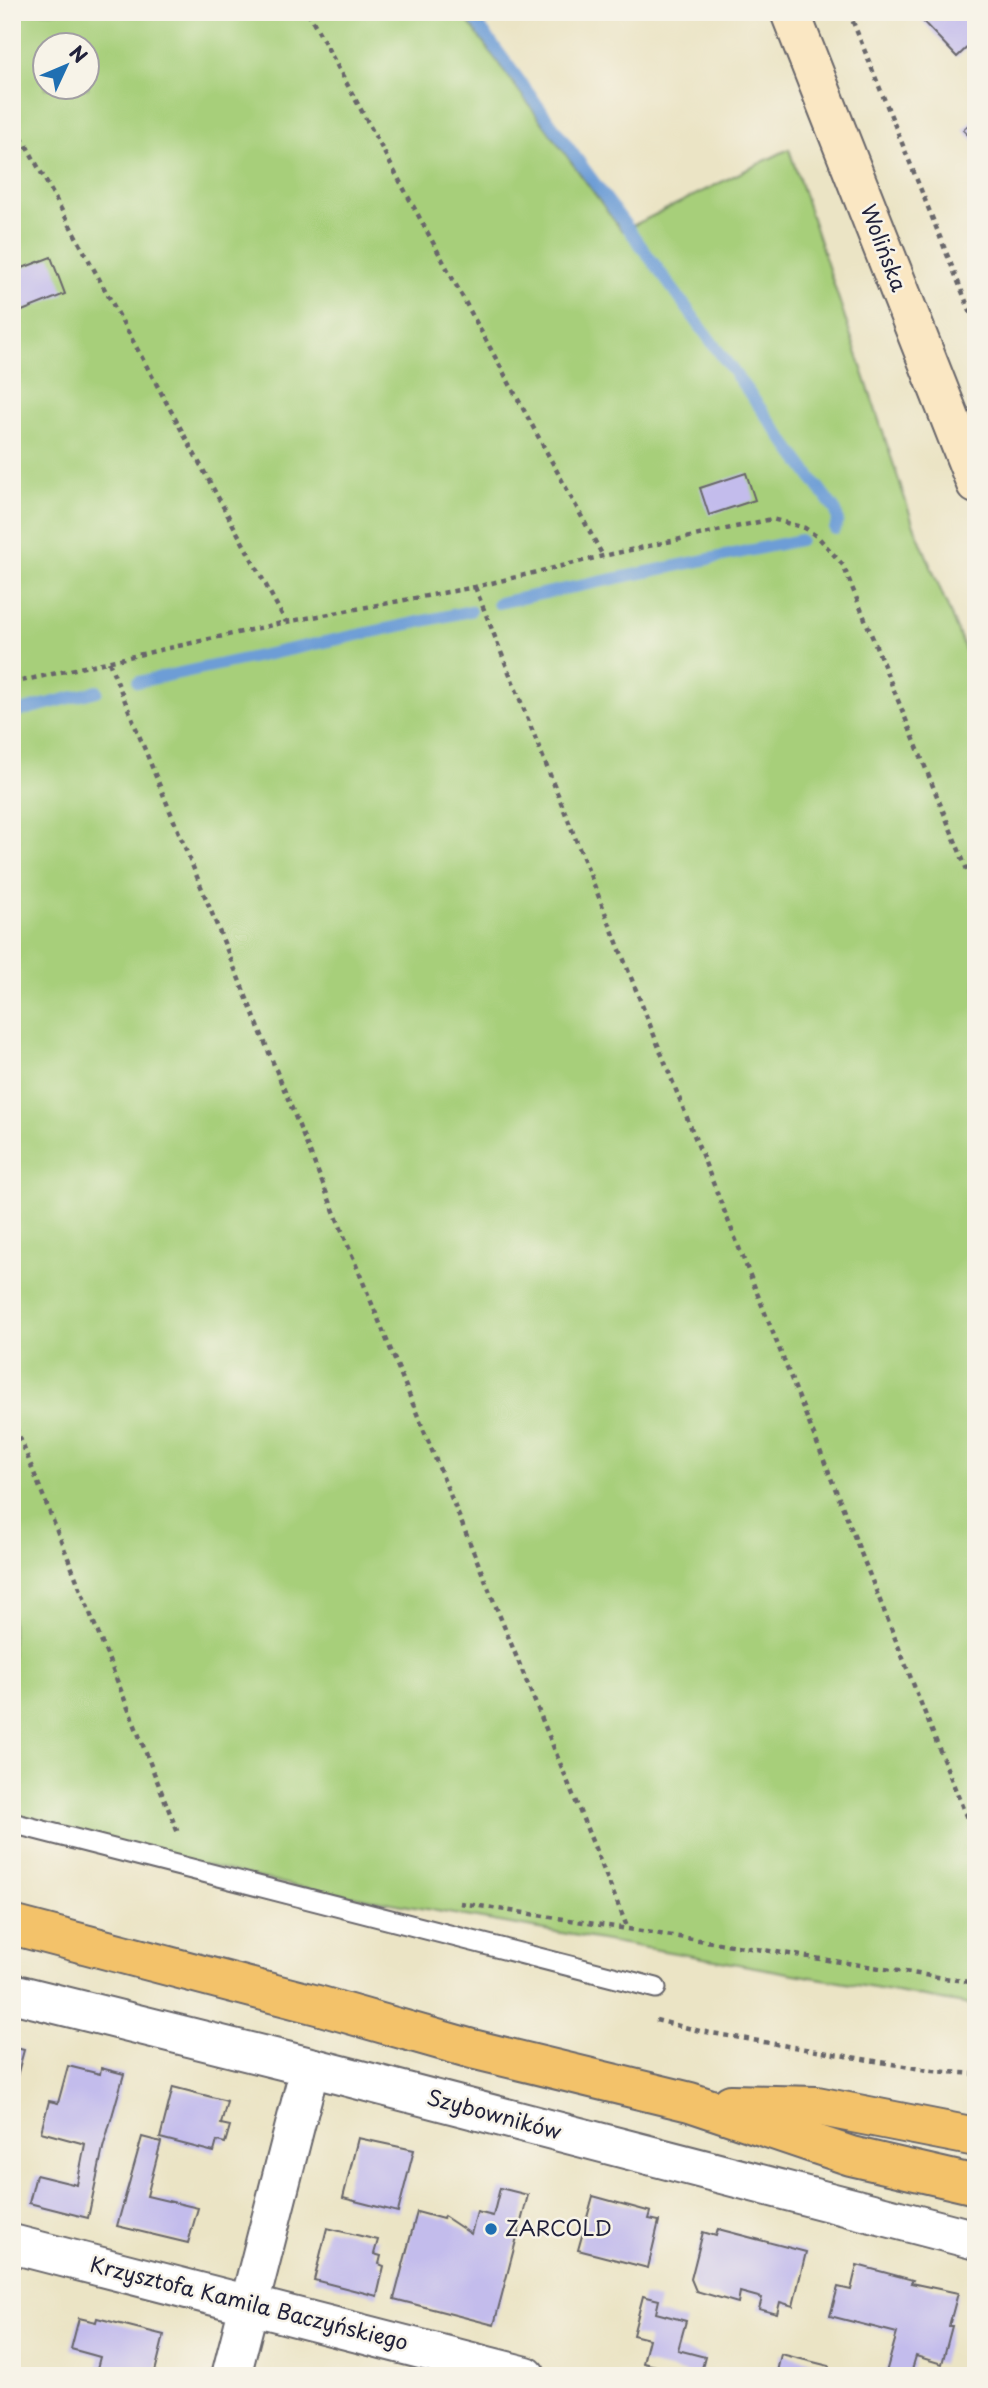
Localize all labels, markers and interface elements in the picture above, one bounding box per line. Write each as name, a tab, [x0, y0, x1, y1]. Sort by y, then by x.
north arrow	[32, 32, 102, 102]
text: N	[64, 38, 94, 69]
street label: Wolińska	[854, 199, 916, 296]
street label: Szybowników	[424, 2080, 566, 2147]
place label: ZARCOLD	[505, 2211, 612, 2243]
marker: ZARCOLD	[483, 2221, 499, 2237]
street label: Krzysztofa Kamila Baczyńskiego	[87, 2247, 412, 2357]

